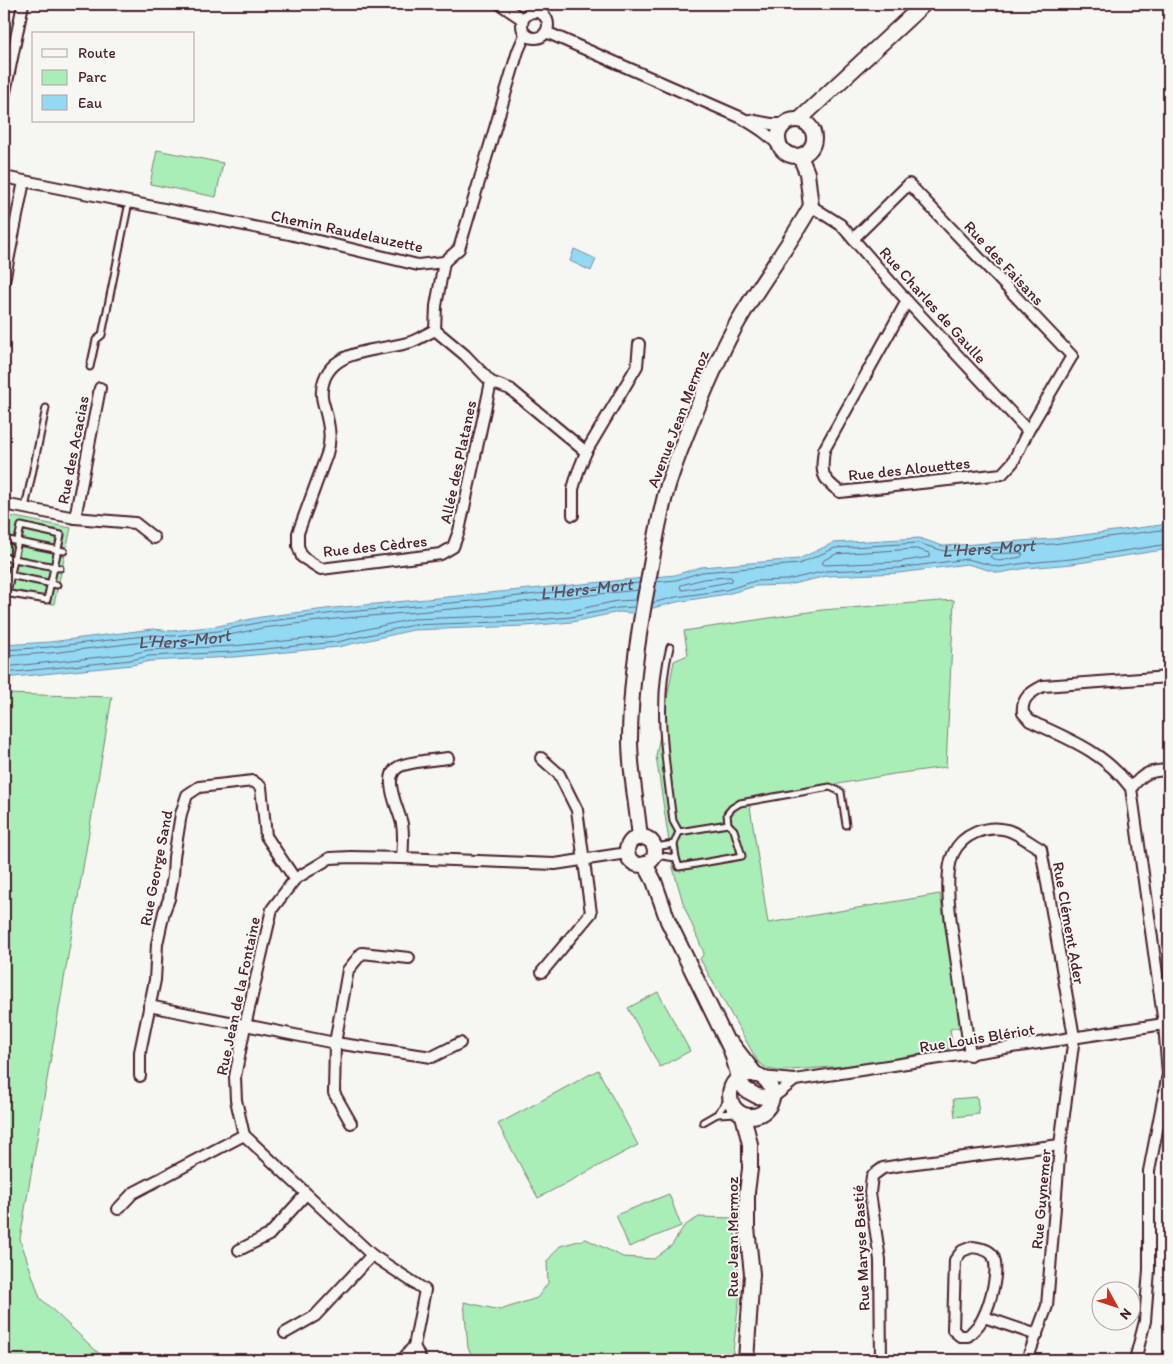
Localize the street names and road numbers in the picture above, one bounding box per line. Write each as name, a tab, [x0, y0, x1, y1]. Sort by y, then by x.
street label: Chemin Raudelauzette	[269, 206, 425, 256]
street label: Rue des Faisans	[960, 217, 1048, 309]
street label: Rue Charles de Gaulle	[876, 243, 990, 367]
street label: Avenue Jean Mermoz	[643, 347, 713, 490]
street label: Rue des Acacias	[53, 394, 93, 506]
street label: Allée des Platanes	[436, 399, 480, 525]
street label: Rue des Alouettes	[847, 453, 971, 485]
street label: Rue des Cèdres	[322, 531, 428, 561]
street label: Rue George Sand	[135, 808, 177, 928]
street label: Rue Clément Ader	[1049, 860, 1089, 986]
street label: Rue Jean de la Fontaine	[212, 915, 264, 1077]
street label: Rue Louis Blériot	[918, 1019, 1036, 1057]
street label: Rue Guynemer	[1027, 1147, 1055, 1250]
street label: Rue Jean Mermoz	[723, 1176, 742, 1297]
street label: Rue Maryse Bastié	[848, 1184, 874, 1312]

